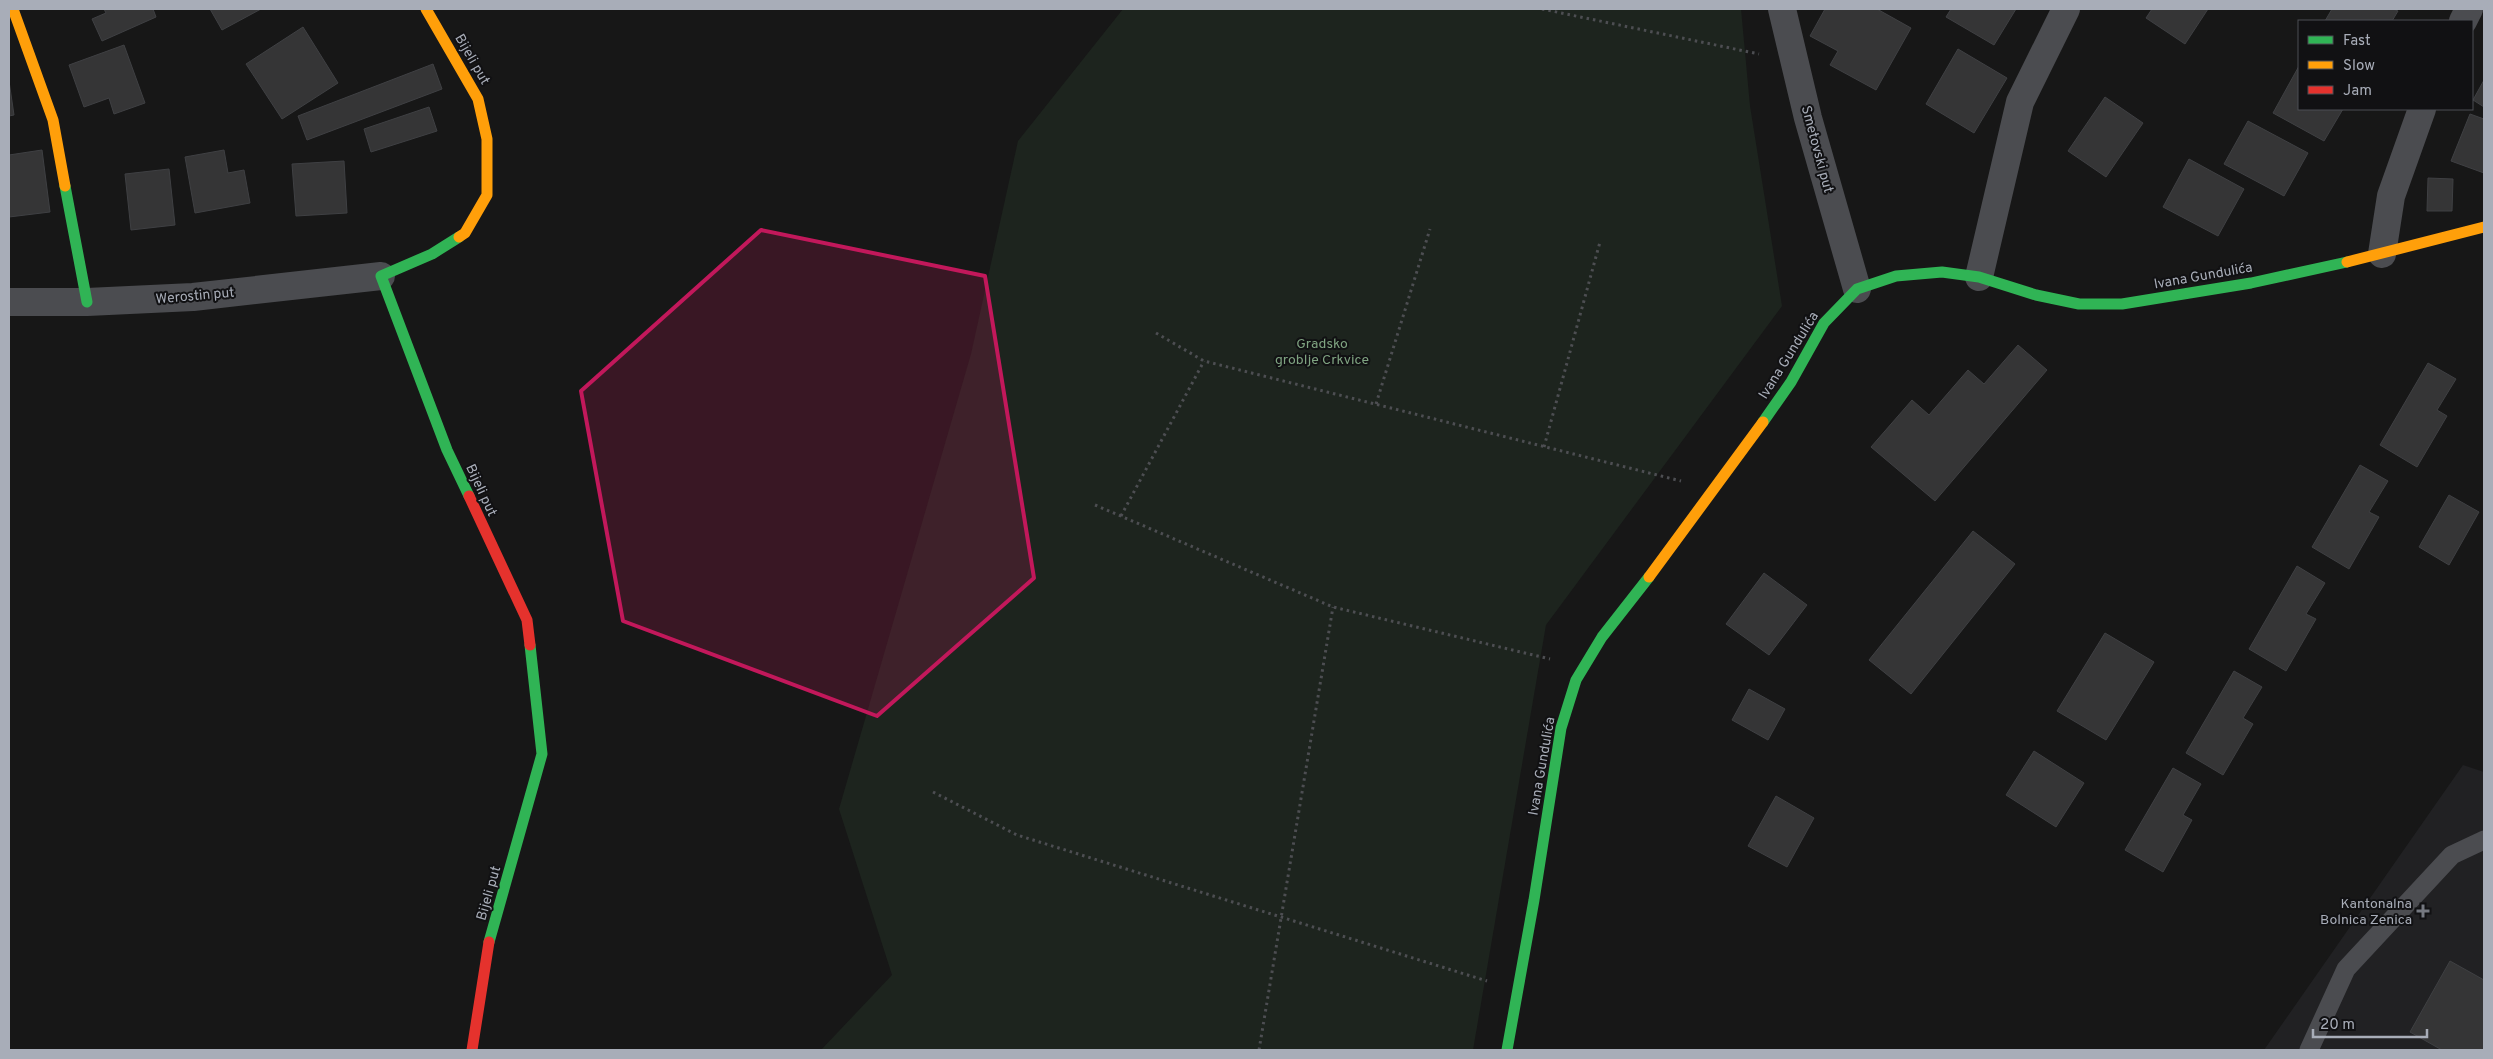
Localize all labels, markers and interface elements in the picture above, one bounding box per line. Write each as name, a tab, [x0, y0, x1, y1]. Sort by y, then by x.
legend	[2298, 20, 2473, 110]
street label: Bijeli put	[450, 31, 493, 88]
text: Fast	[2343, 32, 2371, 51]
text: Slow	[2343, 57, 2375, 76]
text: Jam	[2343, 82, 2372, 101]
street label: Smetovski put	[1797, 104, 1836, 195]
street label: Ivana Gundulića	[2153, 259, 2254, 294]
street label: Werostin put	[155, 285, 235, 308]
street label: Ivana Gundulića	[1756, 309, 1823, 403]
park label: Gradsko groblje Crkvice	[1275, 336, 1369, 369]
street label: Bijeli put	[461, 462, 500, 520]
street label: Ivana Gundulića	[1525, 716, 1560, 817]
street label: Bijeli put	[474, 864, 505, 923]
place label: Kantonalna Bolnica Zenica	[2320, 896, 2412, 929]
marker: Kantonalna Bolnica Zenica	[2416, 904, 2430, 918]
scale bar	[2313, 1006, 2427, 1038]
text: 20 m	[2320, 1016, 2355, 1035]

